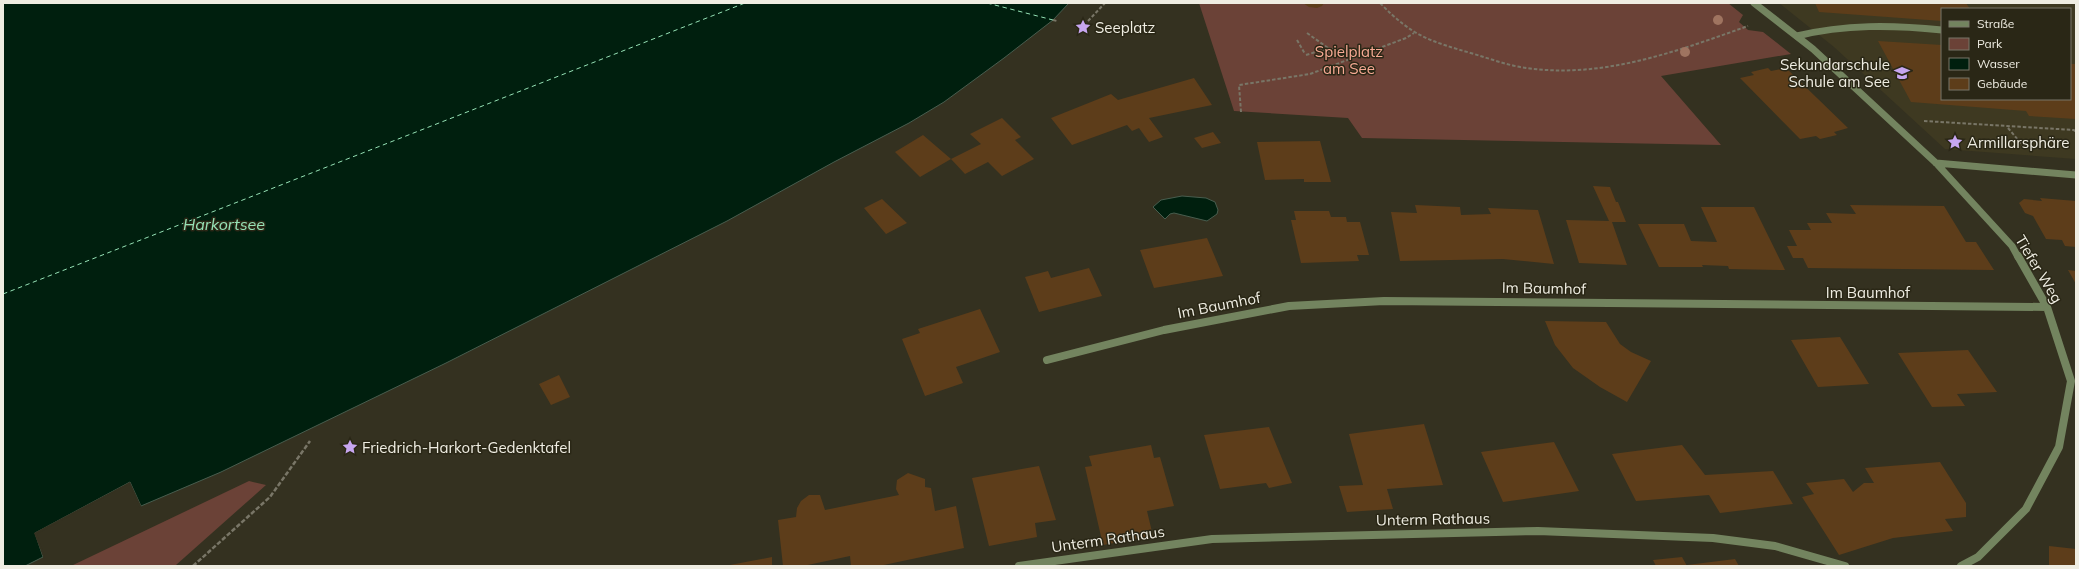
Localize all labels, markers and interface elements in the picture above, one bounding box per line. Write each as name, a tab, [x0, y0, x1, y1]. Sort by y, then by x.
legend	[1941, 8, 2071, 100]
text: Straße	[1977, 16, 2014, 31]
place icon: Seeplatz	[1074, 18, 1092, 36]
place label: Seeplatz	[1095, 18, 1155, 37]
text: Park	[1977, 36, 2003, 51]
park label: Spielplatz am See	[1315, 42, 1383, 78]
place label: Sekundarschule Schule am See	[1780, 55, 1890, 91]
text: Wasser	[1977, 56, 2020, 71]
school or university icon: Sekundarschule Schule am See	[1893, 64, 1911, 82]
text: Gebäude	[1977, 76, 2027, 91]
place icon: Armillarsphäre	[1946, 133, 1964, 151]
place label: Armillarsphäre	[1967, 133, 2069, 152]
water label: Harkortsee	[183, 214, 265, 234]
street label: Tiefer Weg	[2011, 231, 2067, 307]
street label: Im Baumhof	[1502, 278, 1587, 298]
street label: Im Baumhof	[1826, 283, 1911, 302]
street label: Im Baumhof	[1176, 287, 1263, 322]
place icon: Friedrich-Harkort-Gedenktafel	[341, 438, 359, 456]
place label: Friedrich-Harkort-Gedenktafel	[362, 438, 571, 457]
street label: Unterm Rathaus	[1376, 509, 1490, 529]
street label: Unterm Rathaus	[1050, 522, 1166, 556]

